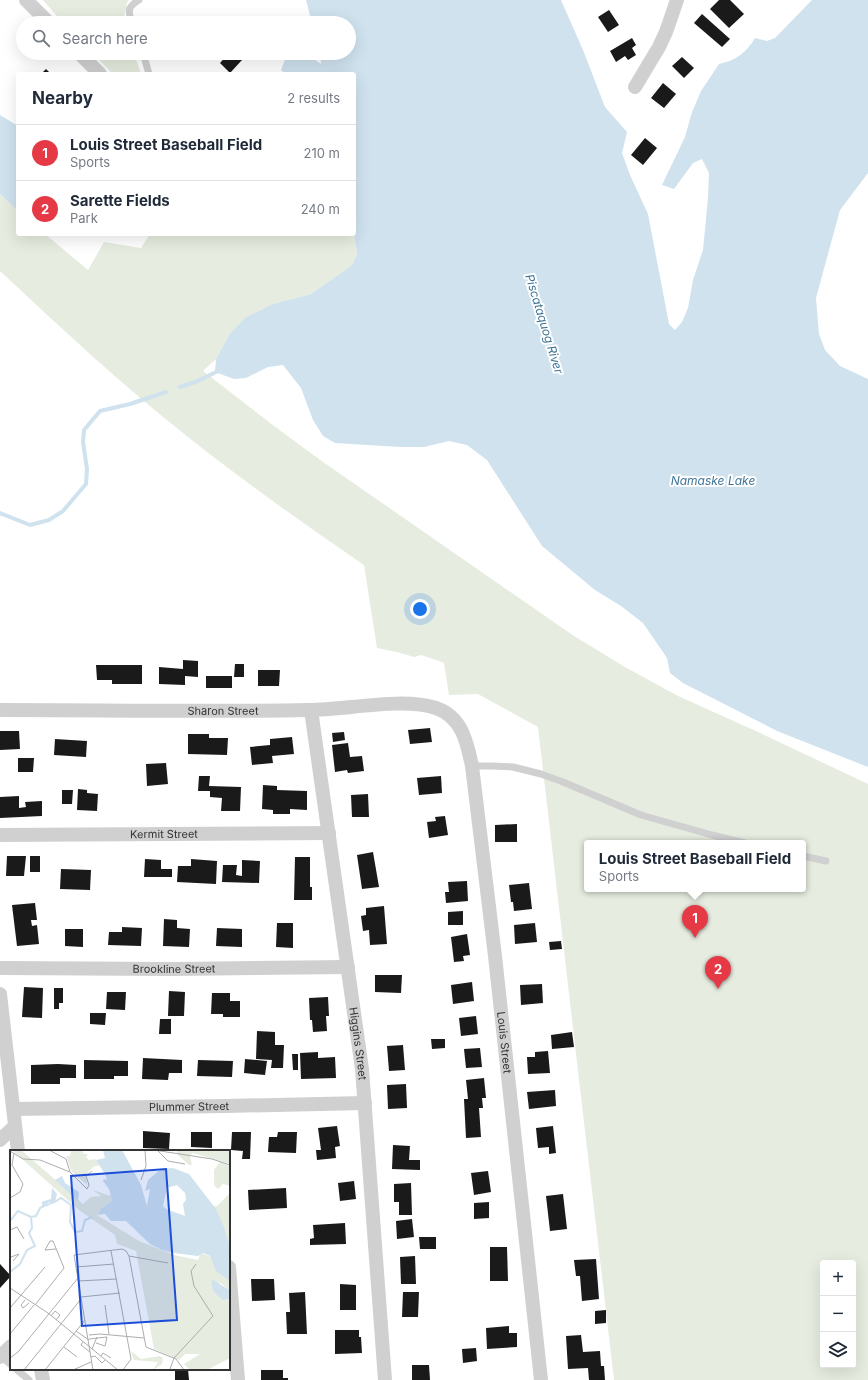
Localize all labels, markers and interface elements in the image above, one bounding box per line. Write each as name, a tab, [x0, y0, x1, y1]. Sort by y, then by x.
search box	[16, 16, 356, 60]
icon: search	[30, 27, 52, 49]
text: Search here	[62, 29, 148, 48]
text: Nearby	[32, 88, 93, 108]
text: 2 results	[287, 90, 340, 106]
text: Louis Street Baseball Field	[70, 135, 262, 154]
text: 1	[42, 145, 48, 161]
text: 210 m	[304, 145, 340, 161]
text: Sports	[70, 154, 110, 170]
text: Sarette Fields	[70, 191, 170, 210]
text: 2	[41, 201, 49, 217]
text: 240 m	[301, 201, 340, 217]
text: Park	[70, 210, 98, 226]
water label: Piscataquog River	[522, 272, 567, 376]
water label: Namaske Lake	[671, 473, 755, 488]
your location	[410, 599, 430, 619]
street label: Sharon Street	[187, 704, 259, 718]
street label: Kermit Street	[130, 827, 198, 841]
popup	[584, 840, 806, 892]
text: Louis Street Baseball Field	[599, 849, 791, 868]
text: Sports	[599, 868, 639, 884]
pin: 1	[682, 905, 708, 938]
pin: 2	[705, 956, 731, 989]
street label: Brookline Street	[133, 961, 216, 976]
street label: Higgins Street	[346, 1006, 370, 1081]
street label: Louis Street	[494, 1011, 515, 1074]
street label: Plummer Street	[149, 1099, 230, 1114]
inset map	[10, 1150, 230, 1370]
map controls	[820, 1260, 856, 1368]
button: +	[820, 1260, 856, 1296]
button: −	[820, 1296, 856, 1332]
button: layers	[820, 1332, 856, 1368]

